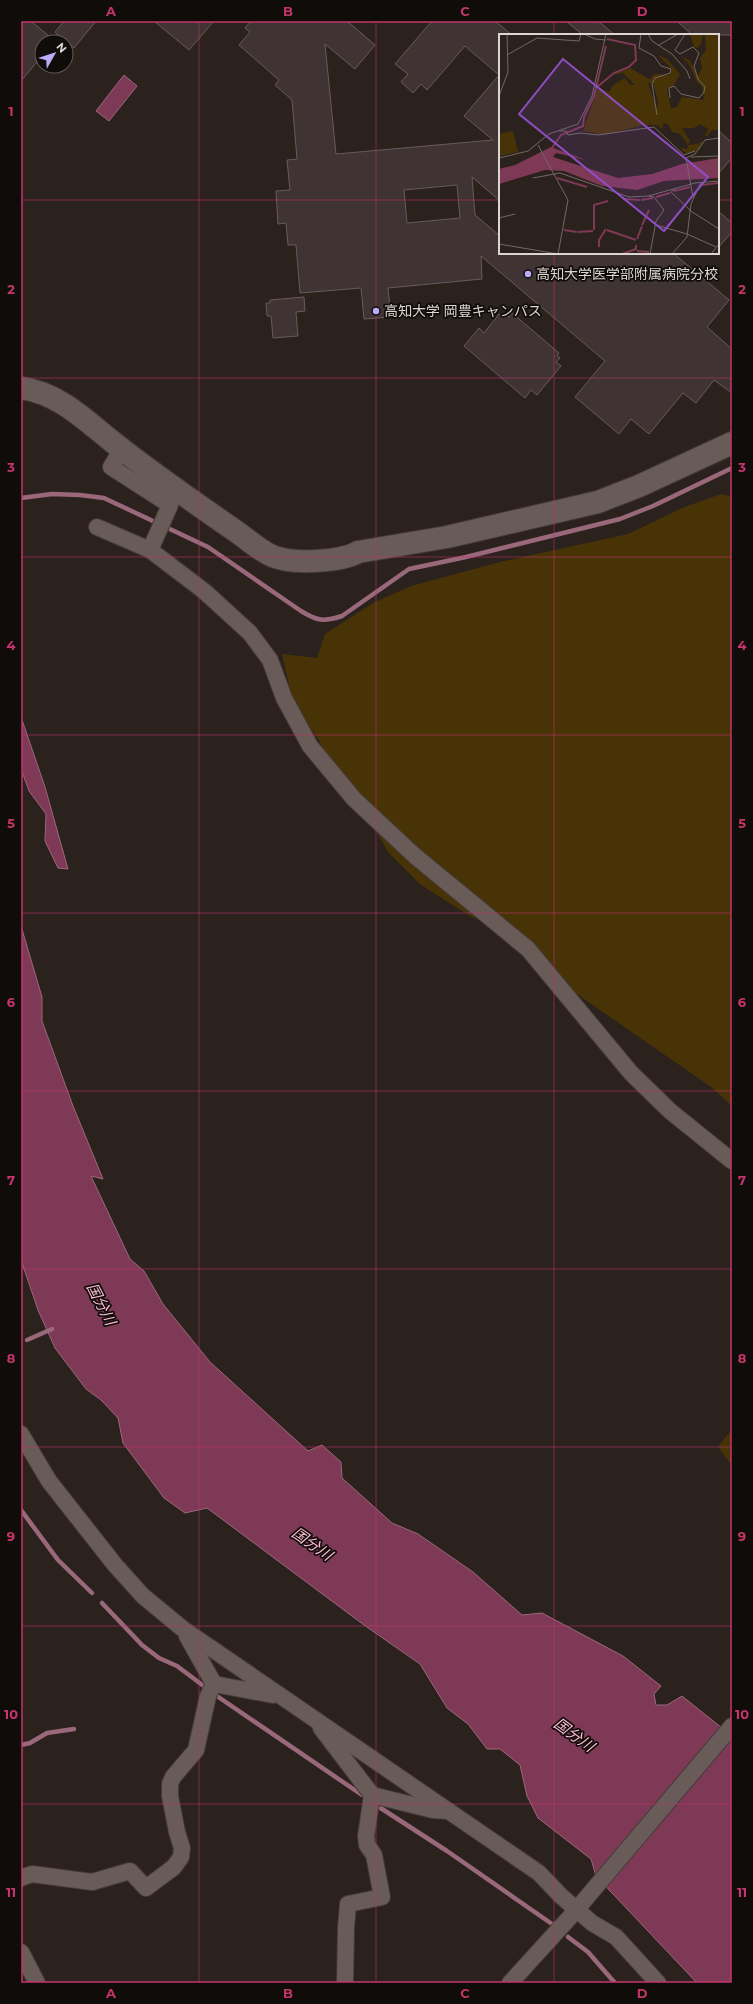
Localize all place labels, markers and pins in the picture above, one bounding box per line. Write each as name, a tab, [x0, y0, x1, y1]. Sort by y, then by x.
place label: 高知大学医学部附属病院分校	[536, 265, 718, 283]
marker: 高知大学医学部附属病院分校	[523, 269, 533, 279]
place label: 高知大学 岡豊キャンパス	[384, 302, 542, 320]
marker: 高知大学 岡豊キャンパス	[371, 306, 381, 316]

